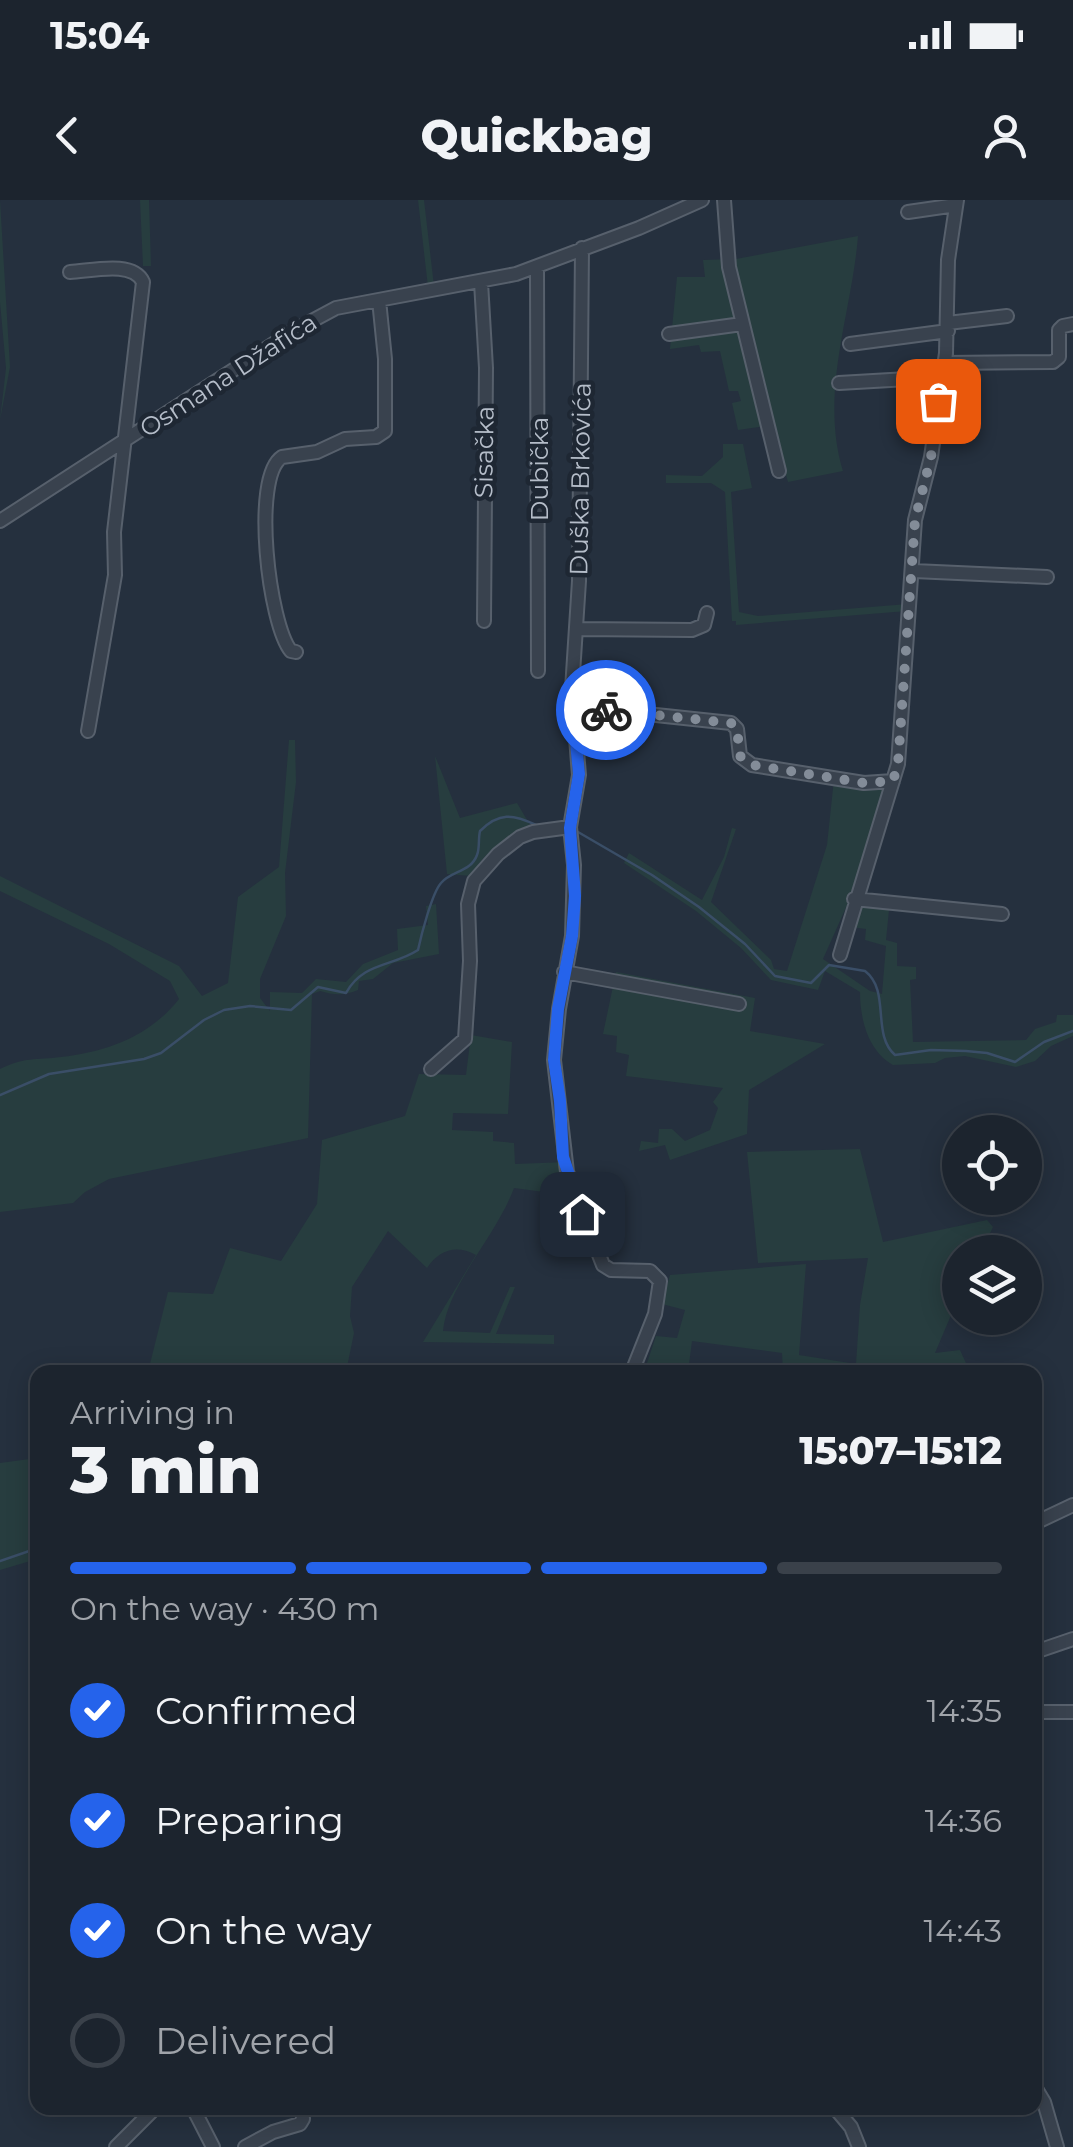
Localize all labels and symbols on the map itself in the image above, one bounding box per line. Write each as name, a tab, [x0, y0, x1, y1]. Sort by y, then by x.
street label: Osmana Džafića	[134, 307, 322, 443]
pin	[896, 359, 981, 444]
street label: Duška Brkovića	[563, 382, 597, 576]
street label: Sisačka	[468, 406, 500, 498]
street label: Dubička	[524, 417, 554, 521]
courier	[556, 660, 656, 760]
pin	[540, 1172, 625, 1257]

